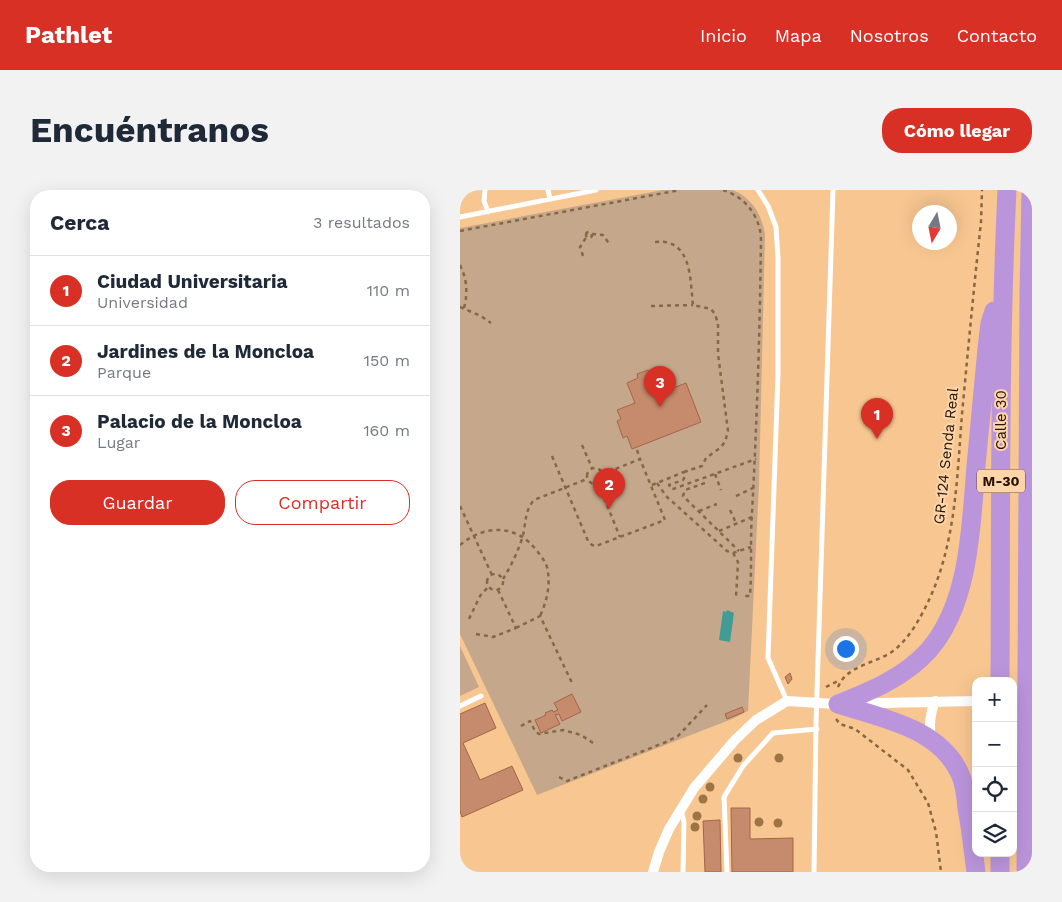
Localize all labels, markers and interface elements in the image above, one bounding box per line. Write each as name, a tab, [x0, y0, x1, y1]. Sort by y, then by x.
text: Pathlet	[25, 21, 112, 49]
text: Inicio	[700, 25, 747, 46]
text: Mapa	[775, 25, 822, 46]
text: Nosotros	[850, 25, 929, 46]
text: Contacto	[957, 25, 1037, 46]
button: Cómo llegar	[882, 108, 1032, 153]
text: Encuéntranos	[30, 109, 269, 151]
north arrow	[912, 205, 957, 250]
text: Cerca	[50, 210, 109, 235]
text: 3 resultados	[313, 213, 410, 232]
text: Ciudad Universitaria	[97, 270, 288, 293]
text: 1	[63, 281, 69, 300]
text: 110 m	[367, 281, 410, 300]
text: Universidad	[97, 293, 188, 312]
text: Jardines de la Moncloa	[97, 340, 314, 363]
text: 2	[61, 351, 71, 370]
text: 150 m	[364, 351, 410, 370]
text: Parque	[97, 363, 151, 382]
pin: 3	[644, 366, 676, 407]
street label: GR-124 Senda Real	[930, 386, 962, 525]
street label: Calle 30	[992, 390, 1010, 450]
pin: 1	[861, 398, 893, 439]
text: Palacio de la Moncloa	[97, 410, 302, 433]
text: 3	[61, 421, 71, 440]
text: 160 m	[363, 421, 410, 440]
text: Lugar	[97, 433, 140, 452]
pin: 2	[593, 468, 625, 509]
road number: M-30	[977, 470, 1025, 492]
button: Guardar	[50, 480, 225, 525]
button: Compartir	[235, 480, 410, 525]
your location	[833, 636, 859, 662]
map controls	[972, 677, 1017, 857]
button: +	[972, 677, 1017, 722]
button: −	[972, 722, 1017, 767]
button: locate	[972, 767, 1017, 812]
button: layers	[972, 812, 1017, 857]

